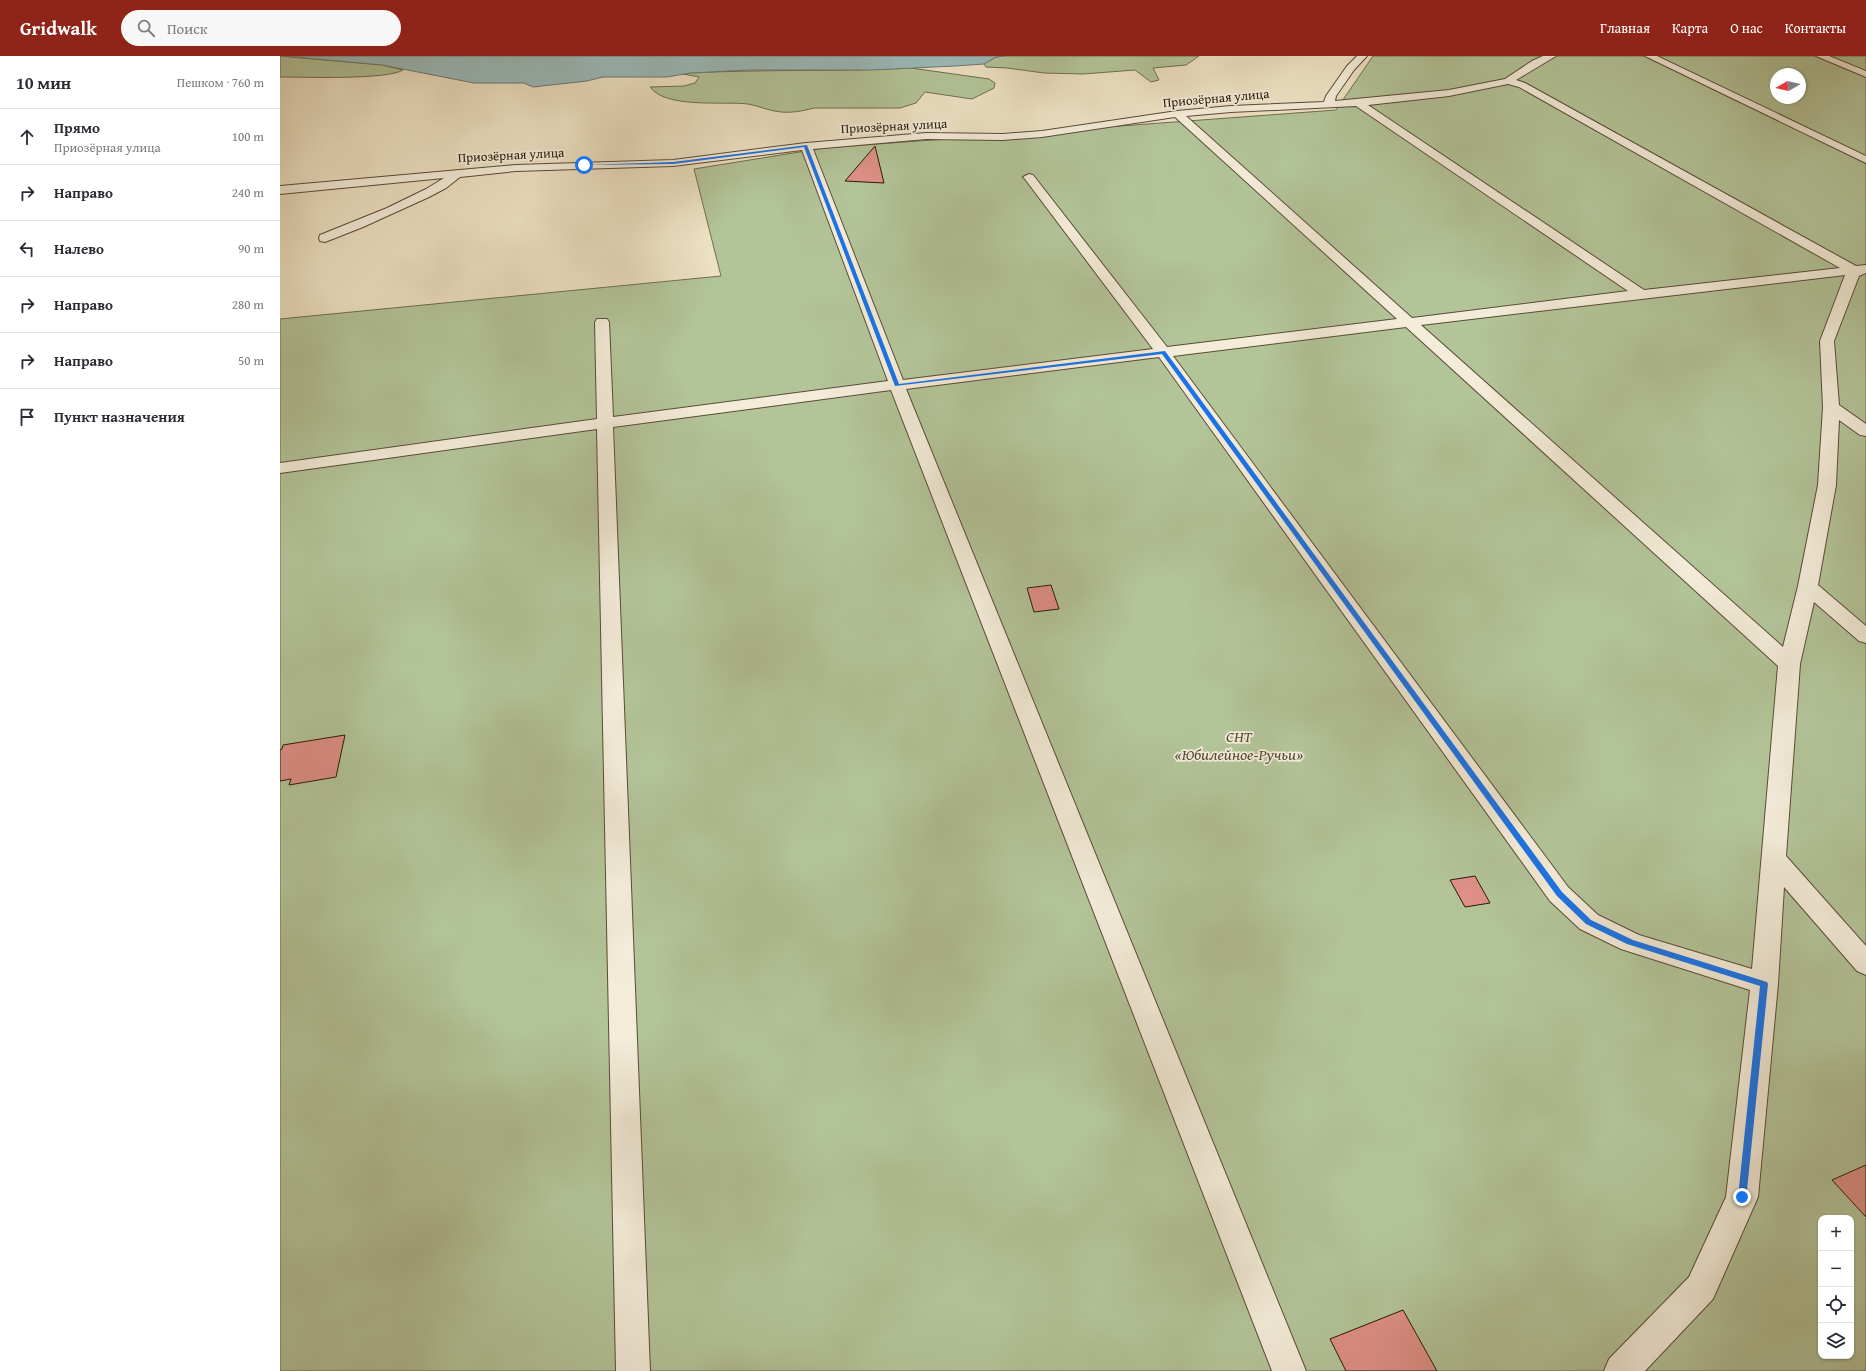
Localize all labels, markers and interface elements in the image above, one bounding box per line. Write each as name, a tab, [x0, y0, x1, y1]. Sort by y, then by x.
search box	[121, 10, 401, 46]
text: Gridwalk	[20, 14, 97, 42]
icon: search	[135, 17, 157, 39]
text: Поиск	[167, 18, 208, 39]
text: Главная	[1600, 18, 1650, 38]
text: Карта	[1672, 18, 1708, 38]
text: О нас	[1730, 18, 1763, 38]
text: Контакты	[1785, 18, 1846, 38]
north arrow	[1770, 68, 1806, 104]
text: 10 мин	[16, 70, 71, 95]
text: Пешком · 760 m	[177, 73, 264, 92]
street label: Приозёрная улица	[1162, 84, 1271, 112]
street label: Приозёрная улица	[840, 114, 949, 138]
text: Прямо	[54, 117, 100, 138]
icon: ahead	[16, 126, 38, 148]
text: 100 m	[232, 127, 264, 146]
text: Приозёрная улица	[54, 138, 161, 157]
street label: Приозёрная улица	[457, 143, 566, 167]
route start	[575, 156, 593, 174]
icon: right	[16, 182, 38, 204]
text: Направо	[54, 182, 113, 203]
text: 240 m	[232, 183, 264, 202]
icon: left	[16, 238, 38, 260]
text: Налево	[54, 238, 104, 259]
text: 90 m	[238, 239, 264, 258]
icon: right	[16, 294, 38, 316]
text: Направо	[54, 294, 113, 315]
text: 280 m	[232, 295, 264, 314]
icon: right	[16, 350, 38, 372]
text: Направо	[54, 350, 113, 371]
text: 50 m	[238, 351, 264, 370]
icon: arrive	[16, 406, 38, 428]
text: Пункт назначения	[54, 406, 185, 427]
park label: СНТ «Юбилейное-Ручьи»	[1175, 724, 1303, 766]
route end	[1733, 1188, 1751, 1206]
map controls	[1818, 1215, 1854, 1359]
button: +	[1818, 1215, 1854, 1251]
button: −	[1818, 1251, 1854, 1287]
button: locate	[1818, 1287, 1854, 1323]
button: layers	[1818, 1323, 1854, 1359]

